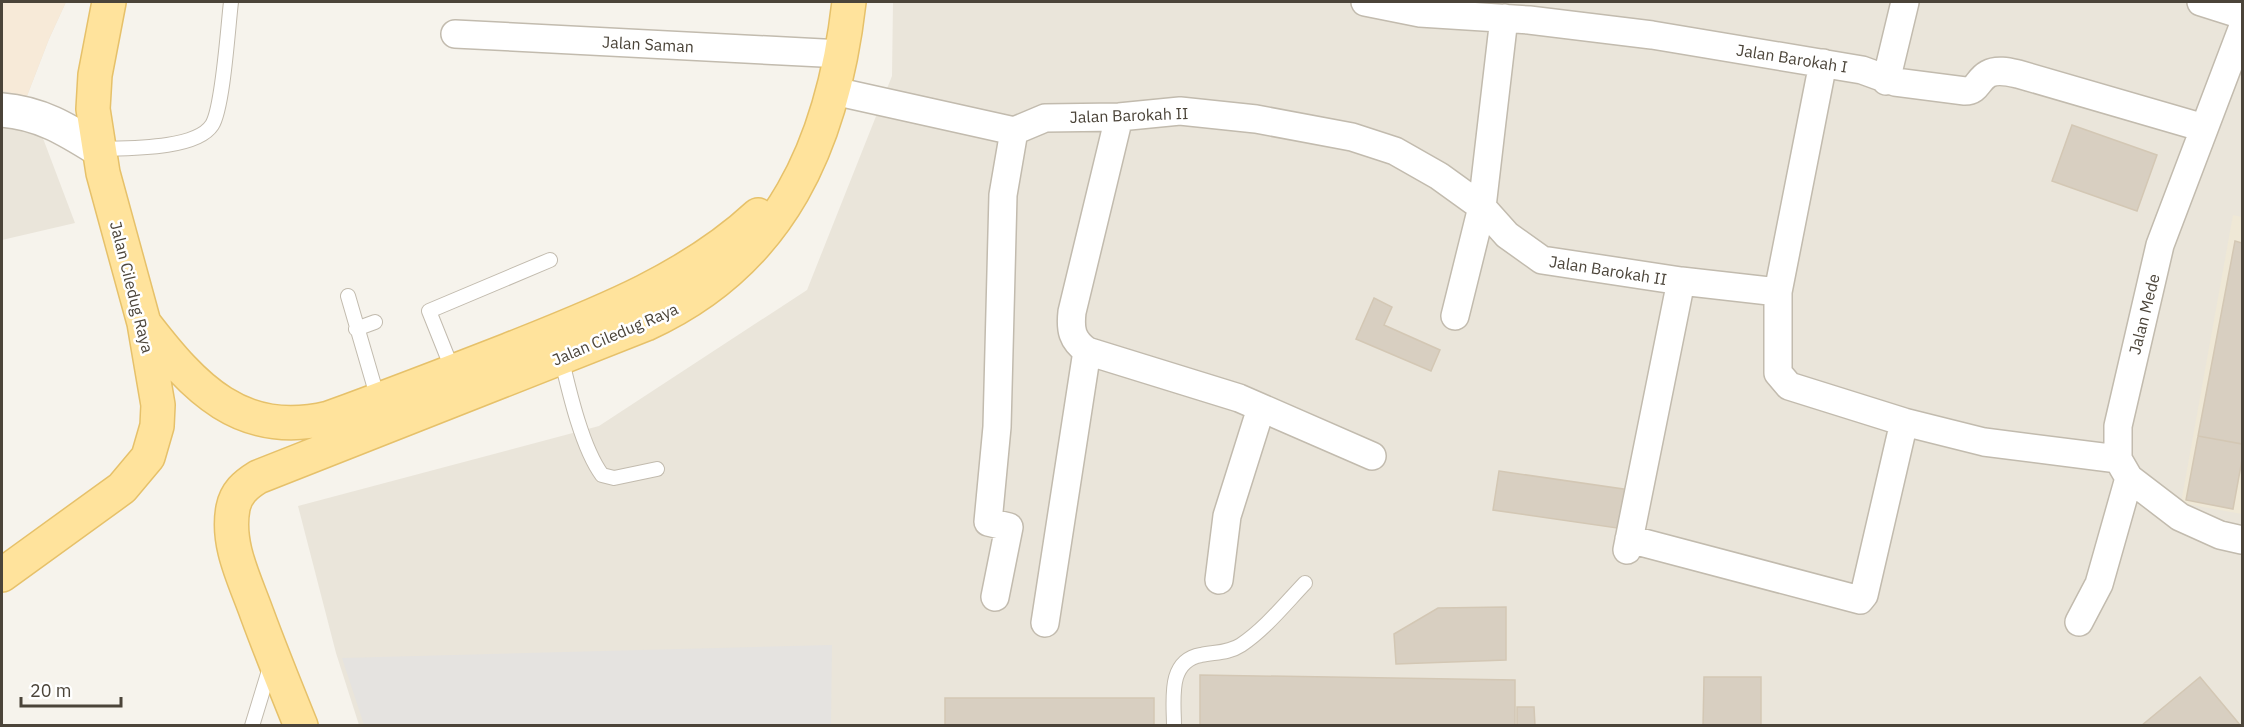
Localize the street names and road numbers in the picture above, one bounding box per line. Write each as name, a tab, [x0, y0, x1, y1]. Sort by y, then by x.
street label: Jalan Saman	[602, 32, 694, 56]
street label: Jalan Barokah I	[1735, 39, 1849, 77]
street label: Jalan Barokah II	[1069, 103, 1189, 127]
street label: Jalan Ciledug Raya	[106, 219, 158, 355]
street label: Jalan Barokah II	[1548, 251, 1668, 289]
street label: Jalan Mede	[2124, 271, 2164, 356]
street label: Jalan Ciledug Raya	[549, 298, 681, 370]

